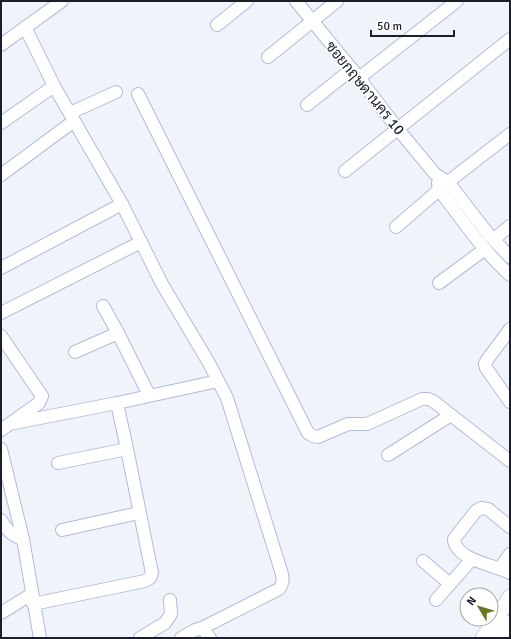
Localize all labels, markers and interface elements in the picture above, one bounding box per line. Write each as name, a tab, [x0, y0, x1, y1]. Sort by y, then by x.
scale bar	[371, 12, 454, 38]
text: 50 m	[377, 19, 402, 34]
street label: ซอยกฤษดานคร 10	[322, 37, 408, 139]
north arrow	[459, 587, 499, 627]
text: N	[464, 594, 479, 608]

